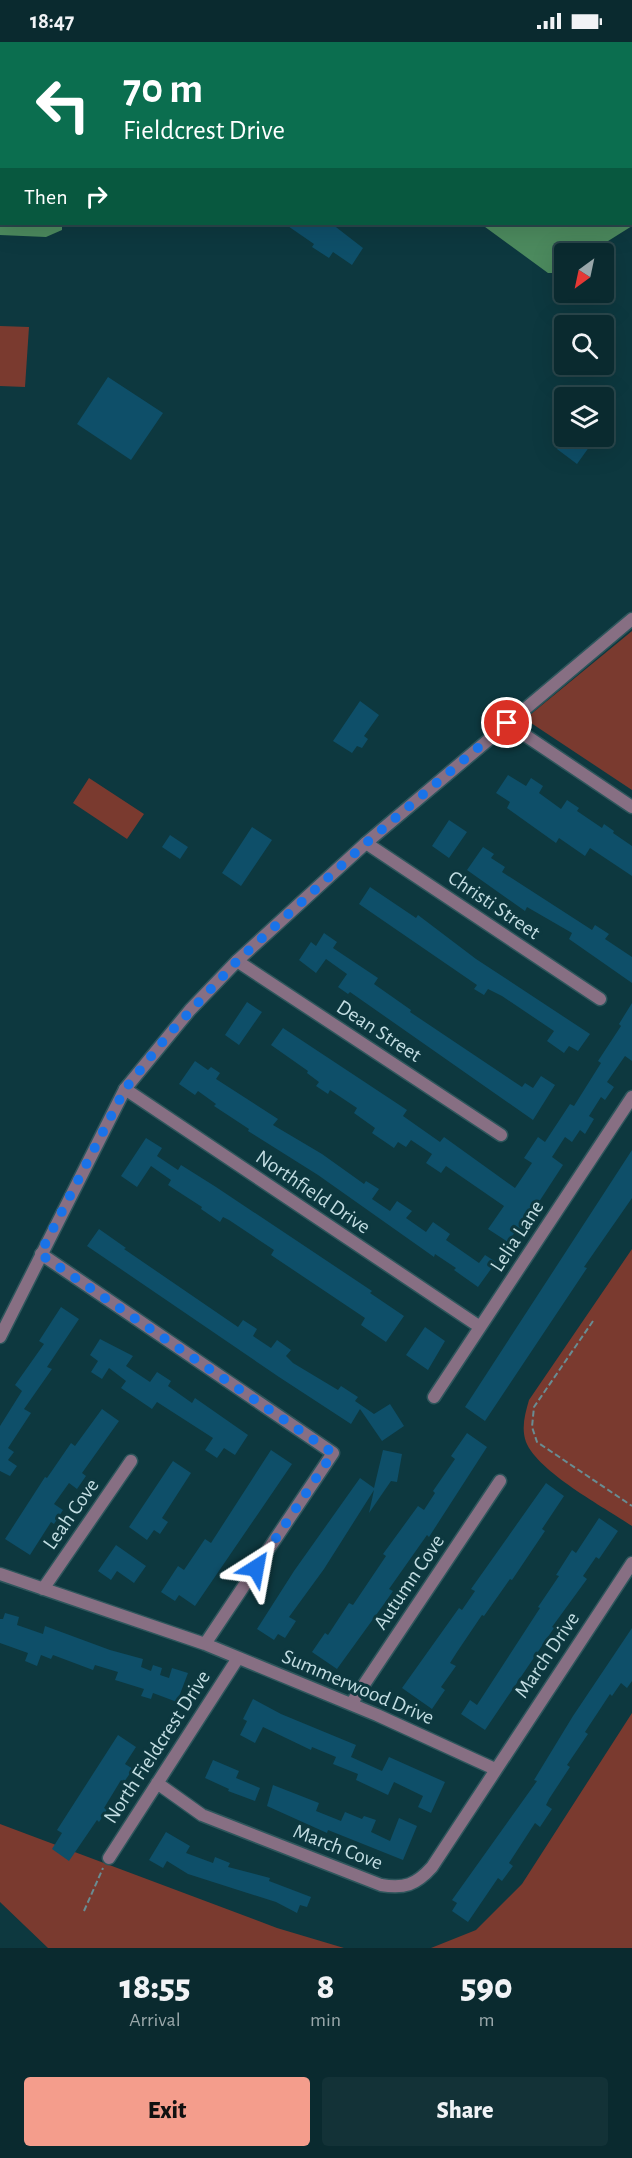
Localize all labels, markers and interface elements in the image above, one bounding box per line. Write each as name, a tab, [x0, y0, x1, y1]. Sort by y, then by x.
text: 18:47	[30, 10, 74, 32]
icon: left	[24, 66, 102, 144]
text: 70 m	[123, 68, 203, 110]
text: Fieldcrest Drive	[123, 117, 285, 144]
icon: right	[80, 180, 113, 213]
text: Then	[24, 186, 68, 208]
north arrow	[554, 243, 614, 303]
map controls	[554, 243, 614, 447]
button: search	[554, 315, 614, 375]
button: layers	[554, 387, 614, 447]
pin	[481, 697, 532, 748]
icon: arrive	[490, 706, 523, 739]
street label: Christi Street	[444, 867, 544, 943]
street label: Dean Street	[333, 996, 425, 1066]
street label: Northfield Drive	[252, 1146, 374, 1238]
street label: Lelia Lane	[486, 1197, 548, 1275]
street label: Leah Cove	[39, 1475, 103, 1553]
street label: Autumn Cove	[370, 1531, 448, 1633]
position arrow	[224, 1536, 288, 1600]
street label: March Drive	[511, 1608, 583, 1702]
street label: Summerwood Drive	[279, 1645, 437, 1729]
street label: North Fieldcrest Drive	[100, 1667, 214, 1827]
street label: March Cove	[290, 1820, 386, 1874]
text: 18:55	[119, 1969, 191, 2005]
text: 8	[316, 1969, 335, 2005]
text: 590	[461, 1969, 513, 2005]
text: Arrival	[129, 2010, 181, 2030]
text: min	[310, 2010, 341, 2030]
text: m	[479, 2010, 495, 2030]
button: Exit	[24, 2077, 310, 2146]
button: Share	[322, 2077, 608, 2146]

